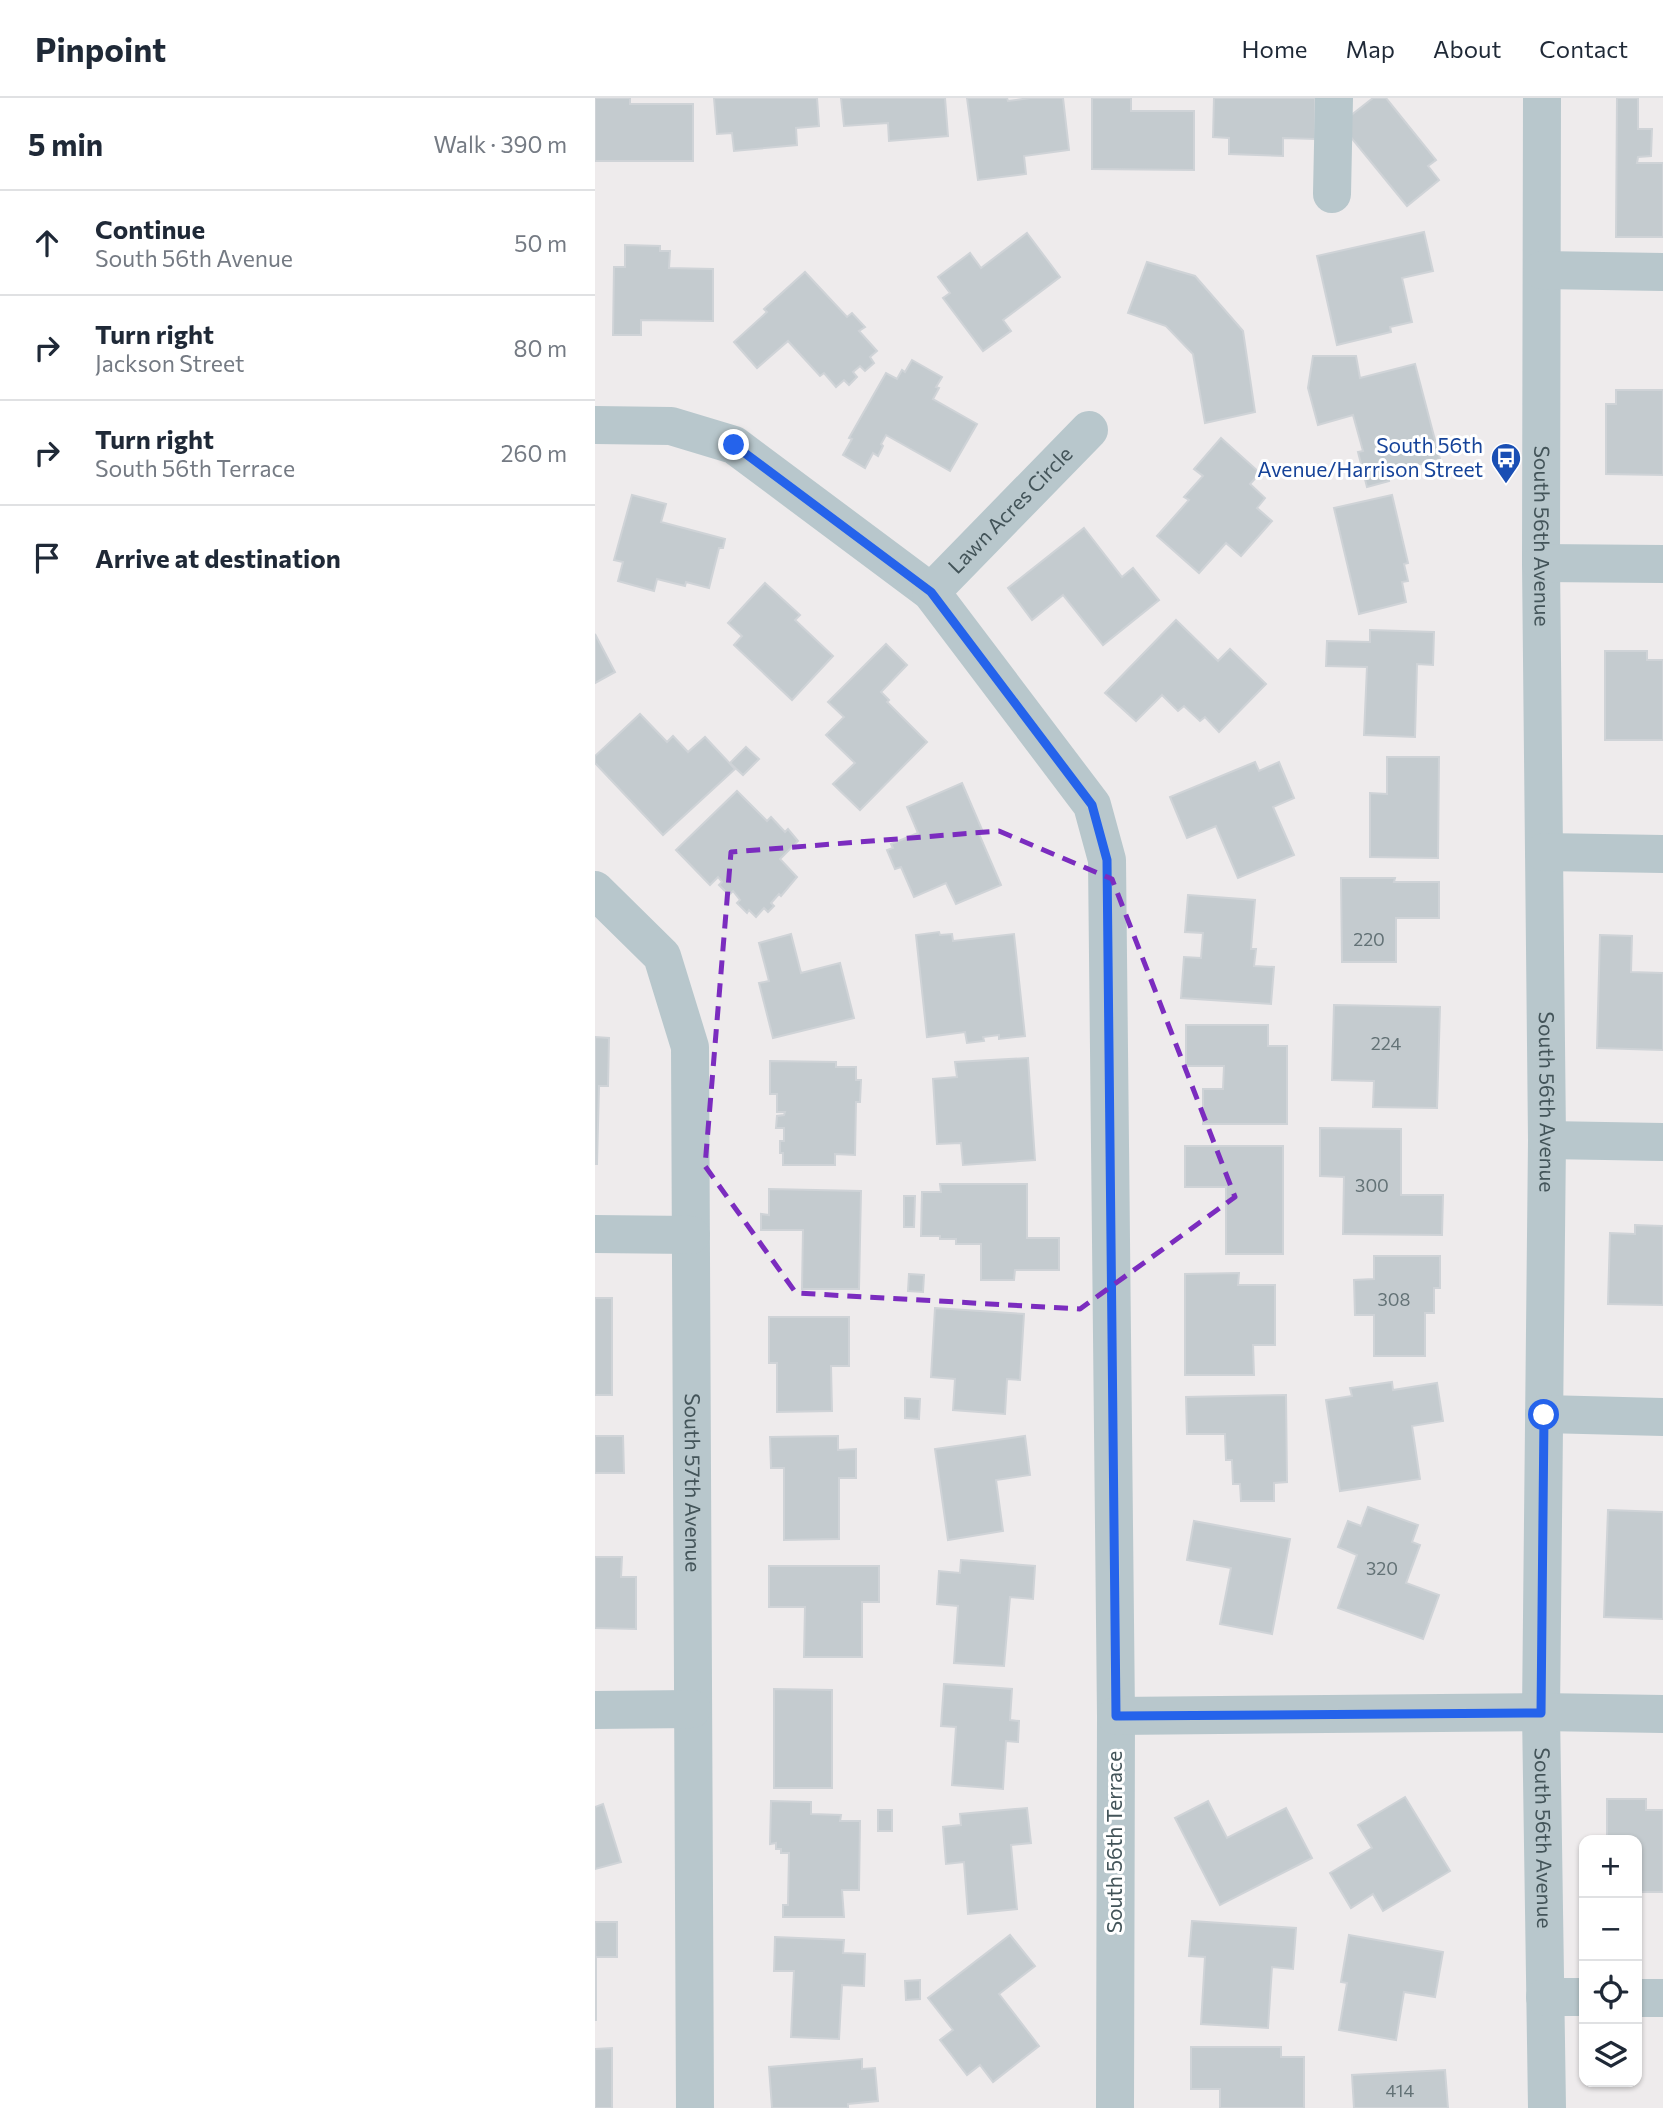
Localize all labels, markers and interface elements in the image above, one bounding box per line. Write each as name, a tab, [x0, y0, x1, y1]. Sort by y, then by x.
text: Pinpoint	[35, 28, 166, 69]
text: Home	[1242, 34, 1308, 63]
text: Map	[1346, 34, 1395, 63]
text: About	[1433, 34, 1501, 63]
text: Contact	[1539, 34, 1628, 63]
text: 5 min	[28, 125, 103, 162]
text: Walk · 390 m	[434, 130, 567, 158]
text: Continue	[95, 213, 205, 244]
icon: ahead	[28, 224, 66, 262]
text: 50 m	[514, 229, 567, 257]
text: South 56th Avenue	[95, 244, 293, 272]
text: Turn right	[95, 318, 214, 349]
icon: right	[28, 329, 66, 367]
text: 80 m	[514, 334, 567, 362]
text: Jackson Street	[95, 349, 244, 377]
text: Turn right	[95, 423, 214, 454]
route end	[718, 429, 749, 460]
place label: South 56th Avenue/Harrison Street	[1257, 432, 1483, 481]
icon: right	[28, 434, 66, 472]
text: 260 m	[501, 439, 567, 467]
street label: Lawn Acres Circle	[942, 441, 1077, 578]
bus stop icon: South 56th Avenue/Harrison Street	[1489, 441, 1523, 485]
street label: South 56th Avenue	[1530, 446, 1556, 627]
text: South 56th Terrace	[95, 454, 295, 482]
icon: arrive	[28, 539, 66, 577]
text: Arrive at destination	[95, 542, 341, 573]
house number: 220	[1353, 928, 1385, 950]
street label: South 56th Avenue	[1535, 1011, 1561, 1193]
house number: 224	[1371, 1032, 1401, 1054]
house number: 300	[1355, 1174, 1389, 1196]
house number: 308	[1378, 1288, 1411, 1310]
street label: South 57th Avenue	[681, 1393, 706, 1572]
route start	[1528, 1399, 1559, 1430]
house number: 320	[1366, 1557, 1398, 1579]
street label: South 56th Avenue	[1531, 1747, 1558, 1929]
street label: South 56th Terrace	[1101, 1751, 1126, 1933]
map controls	[1579, 1835, 1642, 2087]
button: +	[1579, 1835, 1642, 1898]
button: −	[1579, 1898, 1642, 1961]
button: locate	[1579, 1961, 1642, 2024]
button: layers	[1579, 2024, 1642, 2087]
house number: 414	[1386, 2079, 1415, 2101]

